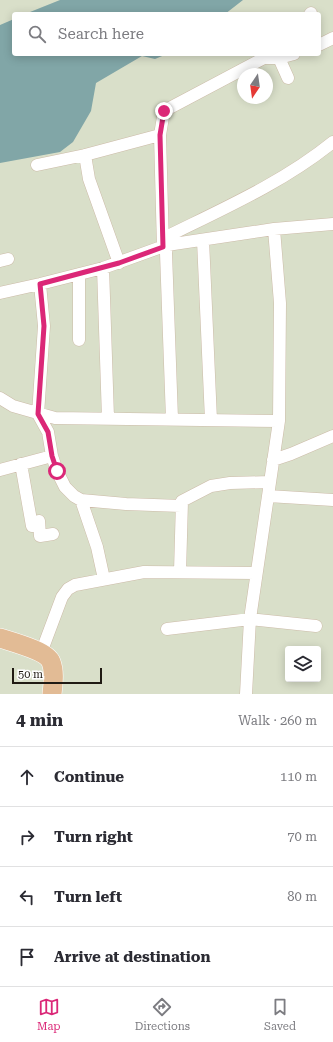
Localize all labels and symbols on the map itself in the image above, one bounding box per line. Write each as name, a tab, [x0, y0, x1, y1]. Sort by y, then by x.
north arrow	[237, 68, 273, 104]
route end	[155, 102, 173, 120]
route start	[48, 462, 66, 480]
scale bar	[12, 666, 102, 685]

